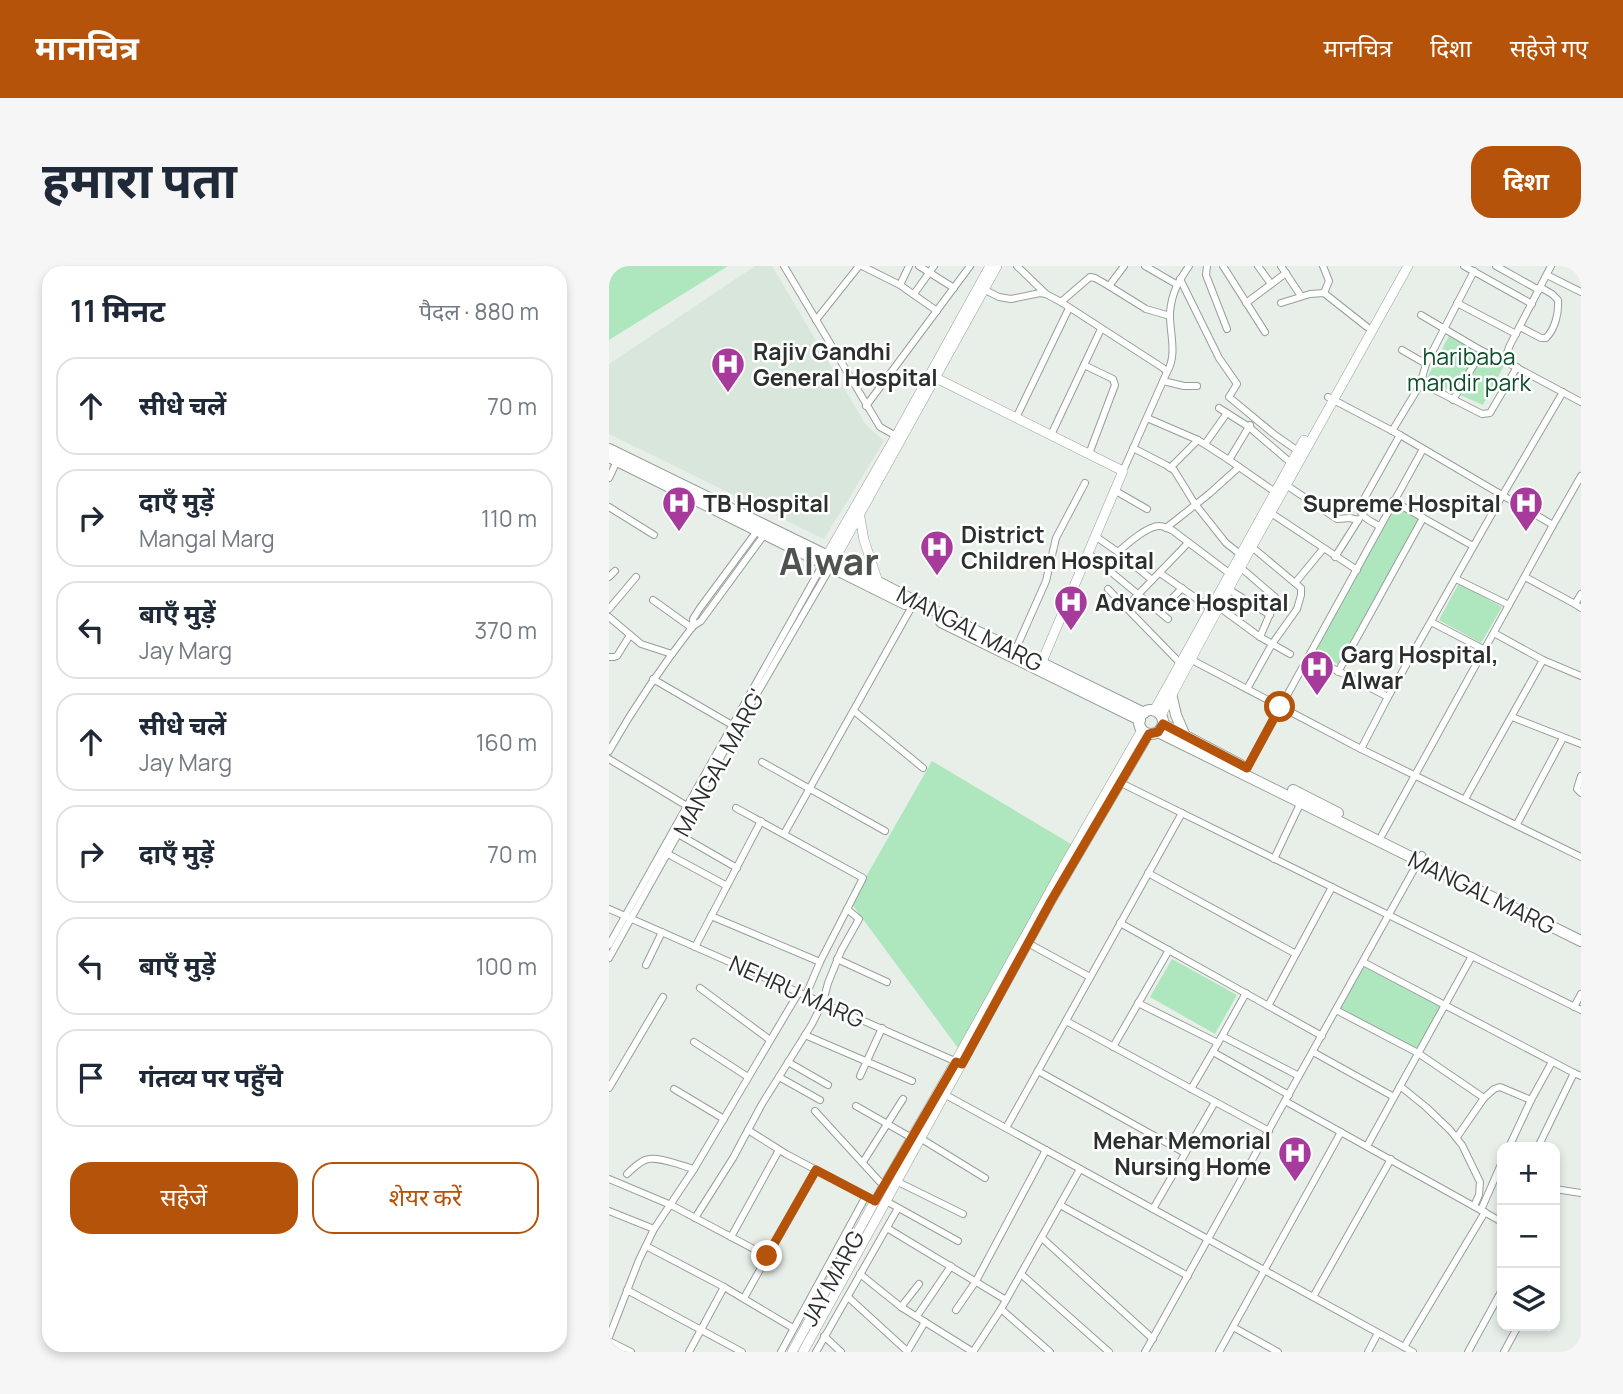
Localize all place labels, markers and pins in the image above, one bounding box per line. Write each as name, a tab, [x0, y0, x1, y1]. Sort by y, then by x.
place label: Rajiv Gandhi General Hospital	[753, 335, 938, 393]
hospital icon: Rajiv Gandhi General Hospital	[709, 345, 747, 394]
hospital icon: TB Hospital	[660, 484, 698, 533]
hospital icon: Supreme Hospital	[1507, 484, 1545, 533]
place label: TB Hospital	[703, 487, 829, 519]
place label: Supreme Hospital	[1303, 487, 1501, 519]
place label: District Children Hospital	[961, 518, 1154, 576]
hospital icon: District Children Hospital	[918, 528, 956, 577]
hospital icon: Advance Hospital	[1052, 583, 1090, 632]
place label: Advance Hospital	[1095, 586, 1289, 618]
place label: Garg Hospital, Alwar	[1341, 638, 1499, 696]
hospital icon: Garg Hospital, Alwar	[1298, 648, 1336, 697]
place label: Mehar Memorial Nursing Home	[1093, 1124, 1271, 1182]
hospital icon: Mehar Memorial Nursing Home	[1276, 1134, 1314, 1183]

